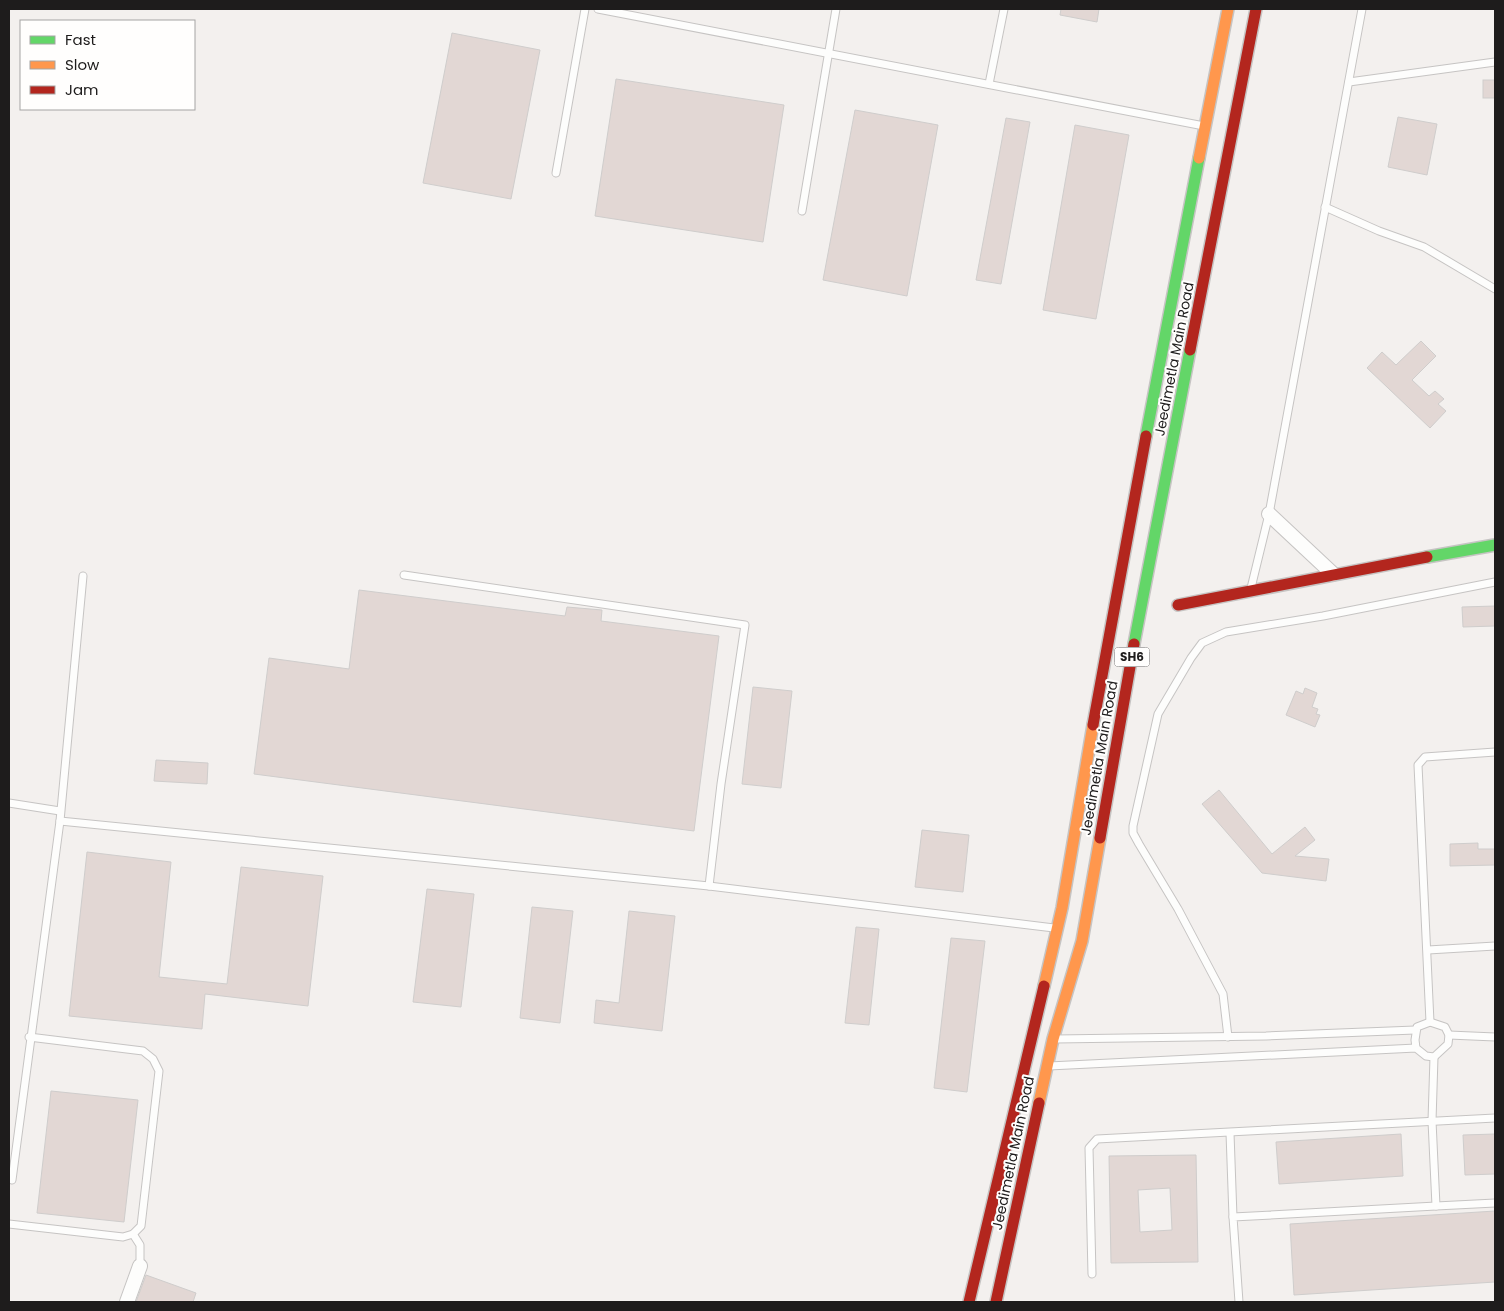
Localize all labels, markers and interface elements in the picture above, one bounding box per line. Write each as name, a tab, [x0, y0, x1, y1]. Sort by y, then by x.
legend	[20, 20, 195, 110]
text: Fast	[65, 29, 96, 50]
text: Slow	[65, 54, 100, 75]
text: Jam	[65, 79, 99, 100]
street label: Jeedimetla Main Road	[1149, 280, 1199, 438]
road number: SH6	[1114, 648, 1150, 666]
street label: Jeedimetla Main Road	[1076, 679, 1122, 837]
street label: Jeedimetla Main Road	[987, 1074, 1039, 1232]

